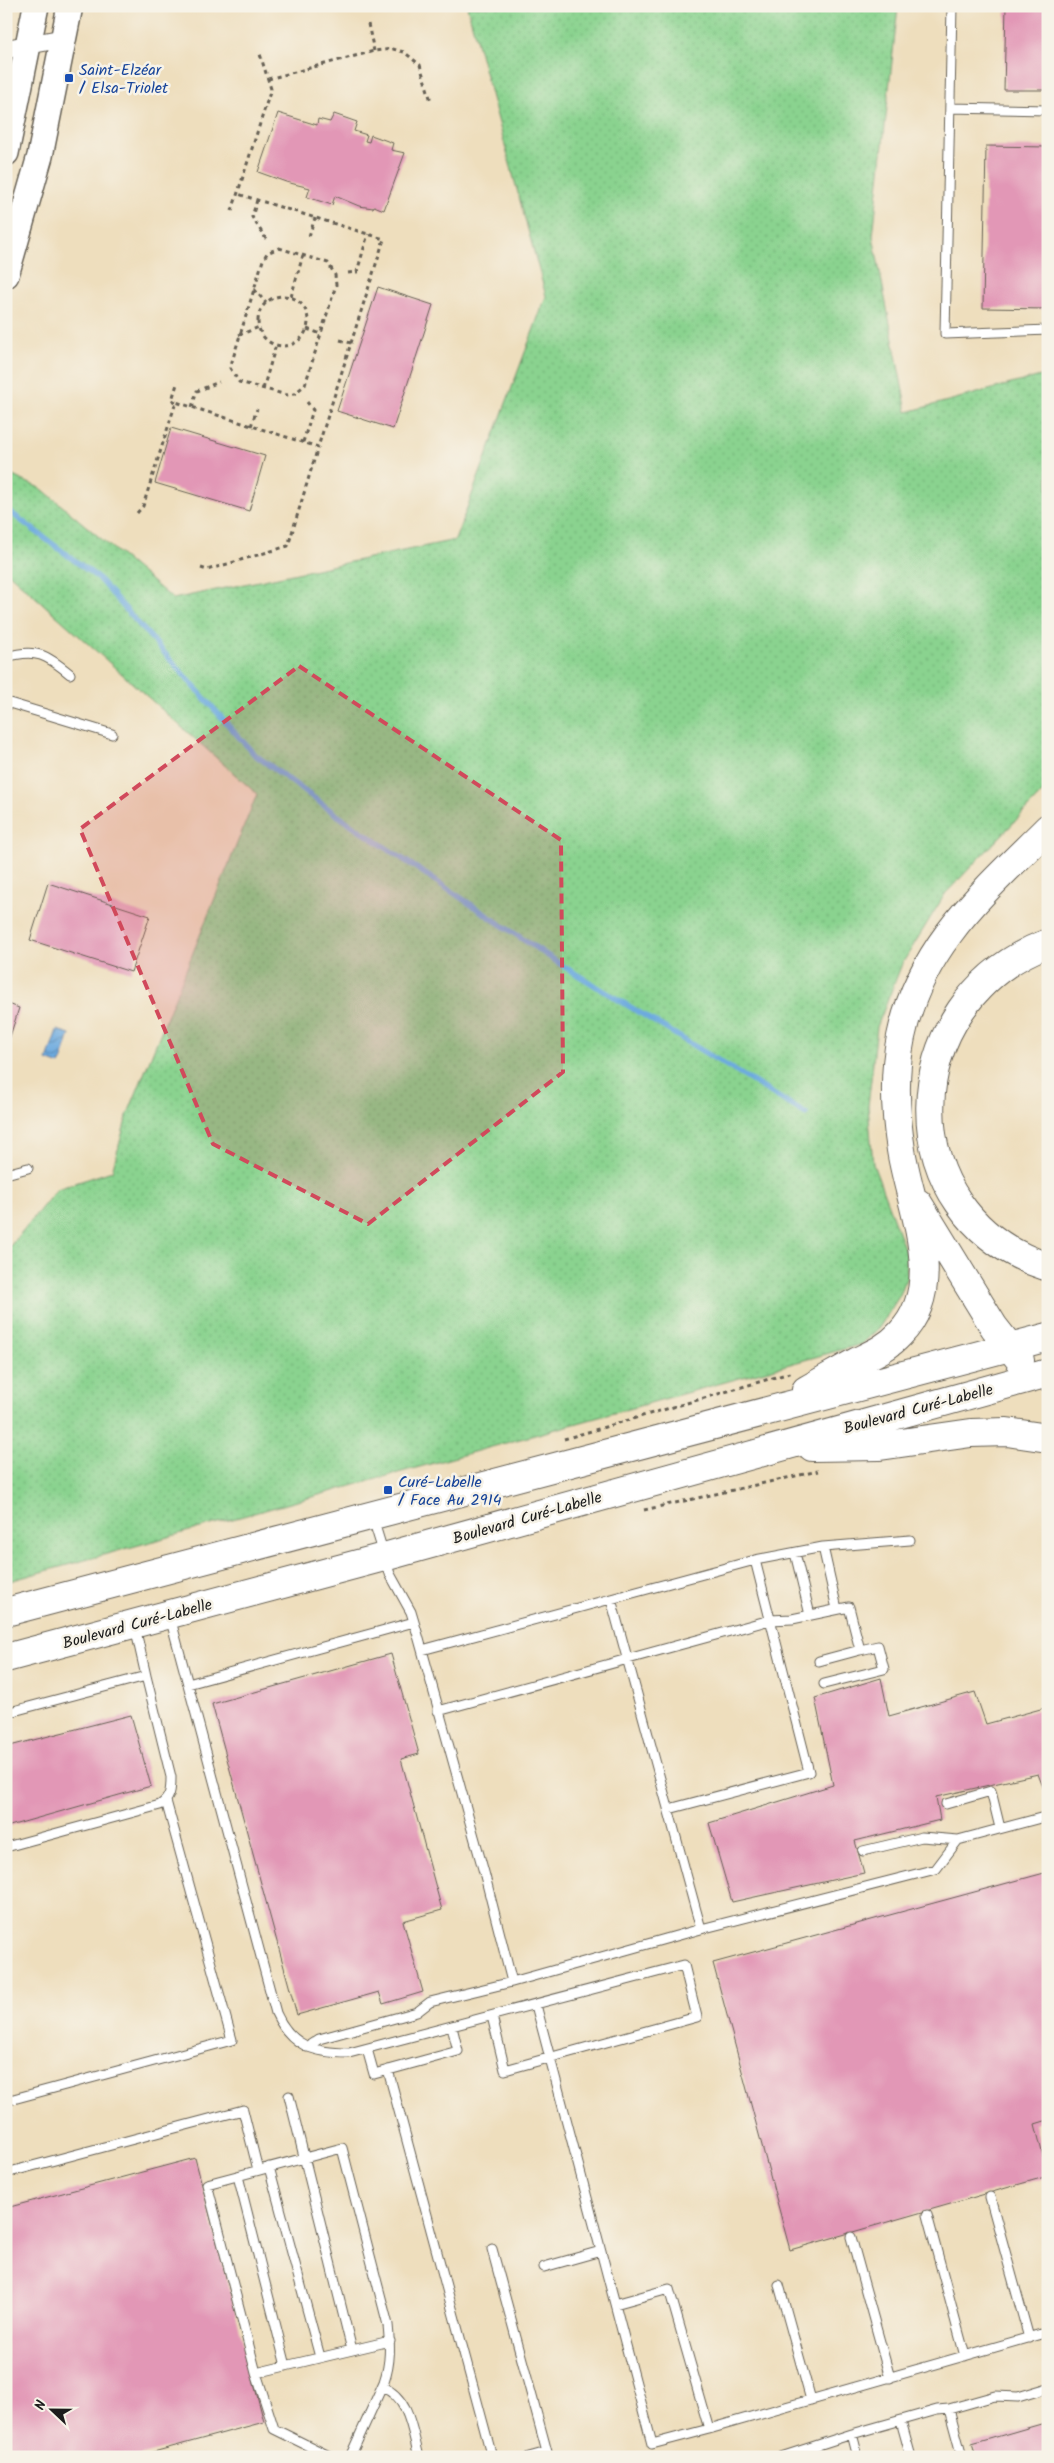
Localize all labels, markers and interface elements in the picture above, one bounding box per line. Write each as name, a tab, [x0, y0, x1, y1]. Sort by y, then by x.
place label: Saint-Elzéar / Elsa-Triolet	[79, 58, 169, 101]
marker: Saint-Elzéar / Elsa-Triolet	[63, 72, 75, 84]
street label: Boulevard Curé-Labelle	[841, 1377, 996, 1441]
place label: Curé-Labelle / Face Au 2914	[398, 1470, 502, 1513]
marker: Curé-Labelle / Face Au 2914	[382, 1484, 394, 1496]
street label: Boulevard Curé-Labelle	[450, 1485, 605, 1552]
street label: Boulevard Curé-Labelle	[60, 1592, 215, 1656]
north arrow	[28, 2386, 78, 2436]
text: N	[29, 2397, 53, 2414]

